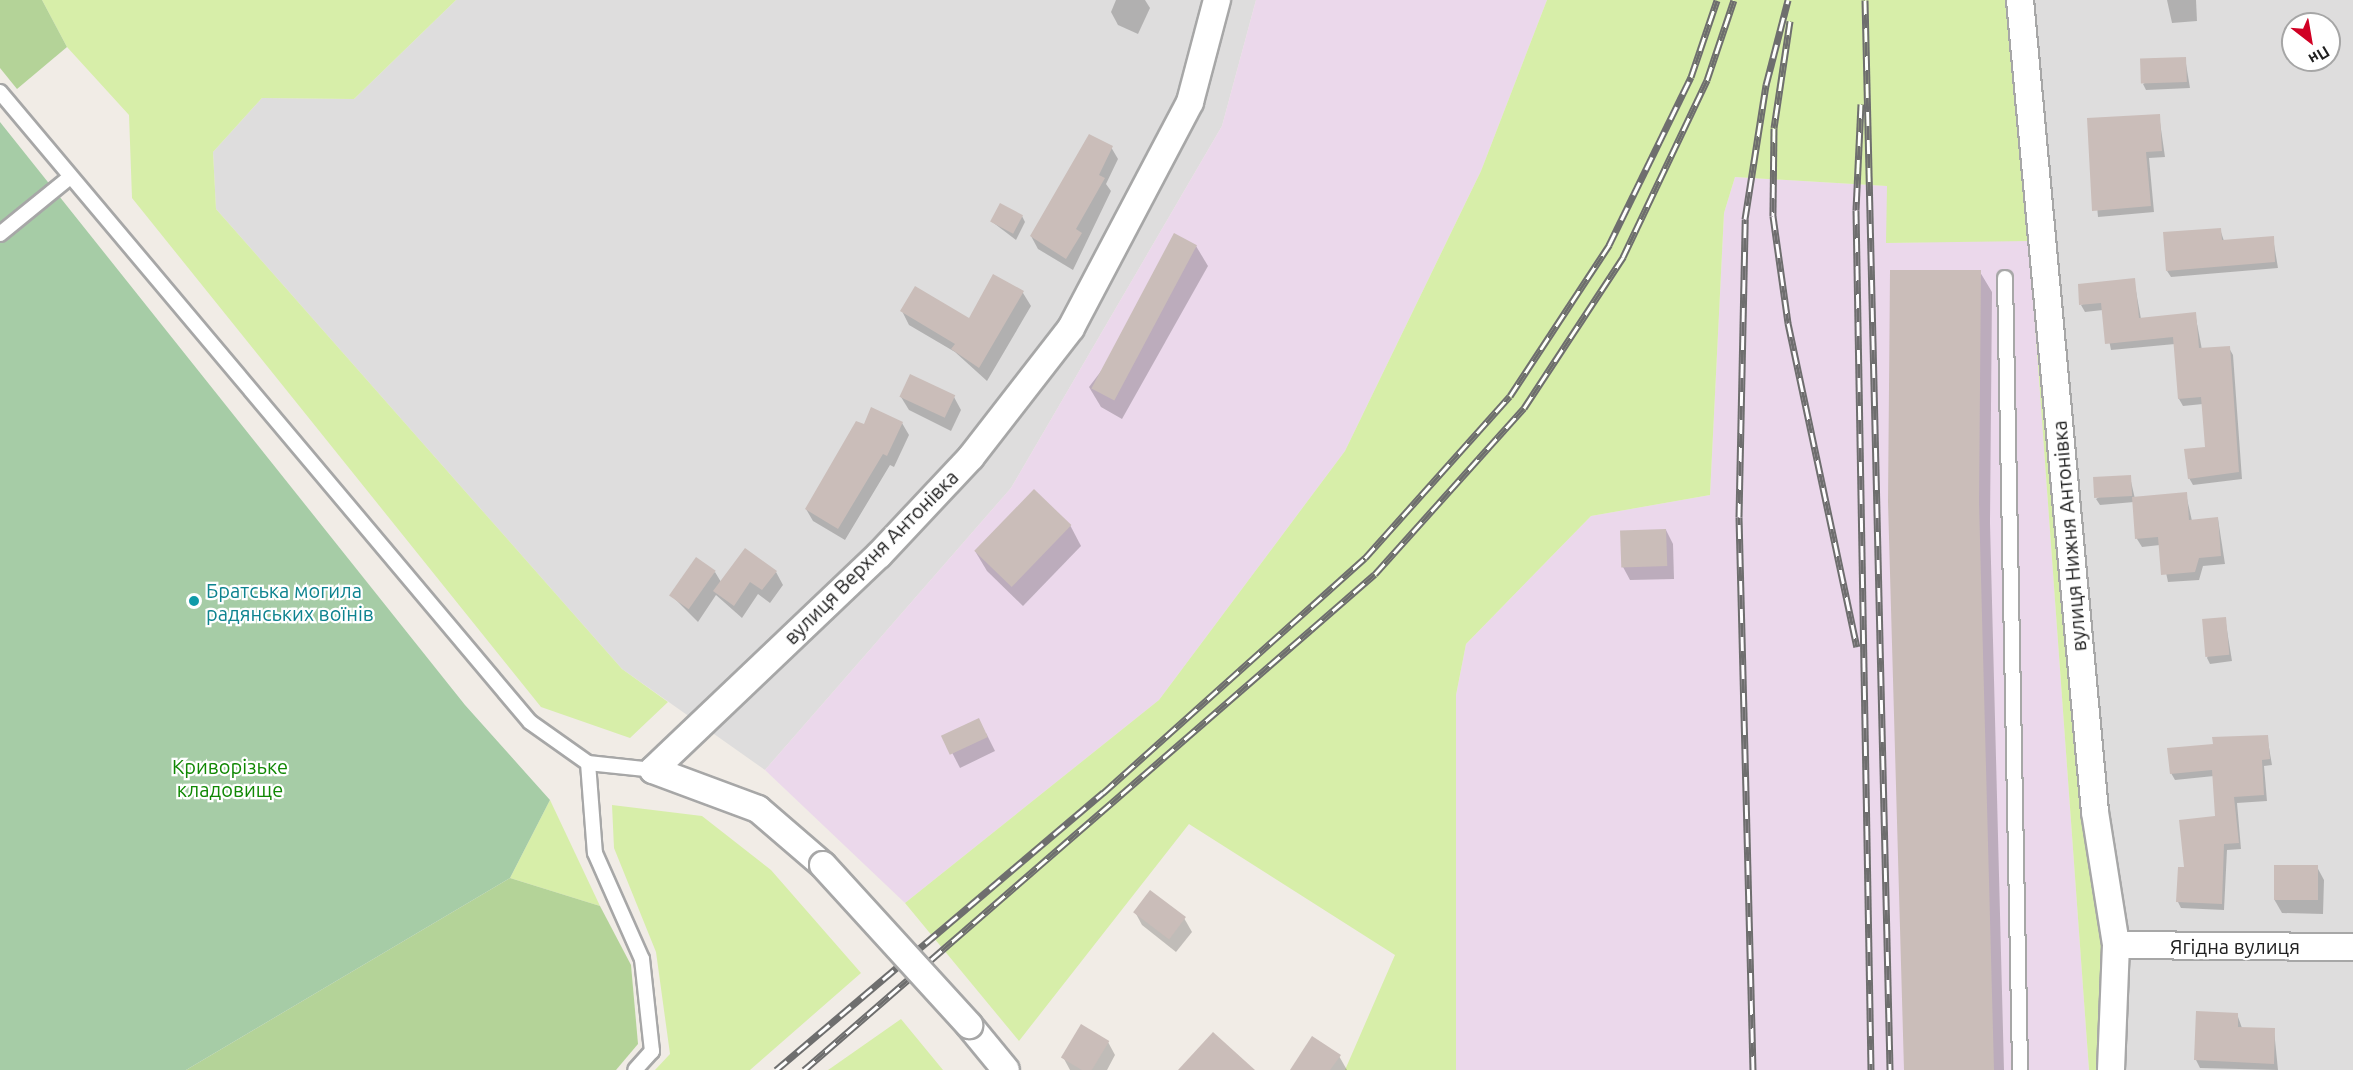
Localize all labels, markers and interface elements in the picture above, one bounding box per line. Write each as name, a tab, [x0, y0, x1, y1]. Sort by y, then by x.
north arrow	[2281, 12, 2341, 72]
text: Пн	[2306, 43, 2333, 69]
street label: вулиця Нижня Антонівка	[2047, 419, 2091, 653]
street label: вулиця Верхня Антонівка	[779, 465, 963, 649]
place label: Братська могила радянських воїнів	[206, 578, 374, 625]
marker: Братська могила радянських воїнів	[187, 594, 201, 608]
park label: Криворізьке кладовище	[172, 755, 288, 802]
street label: Ягідна вулиця	[2170, 934, 2300, 958]

